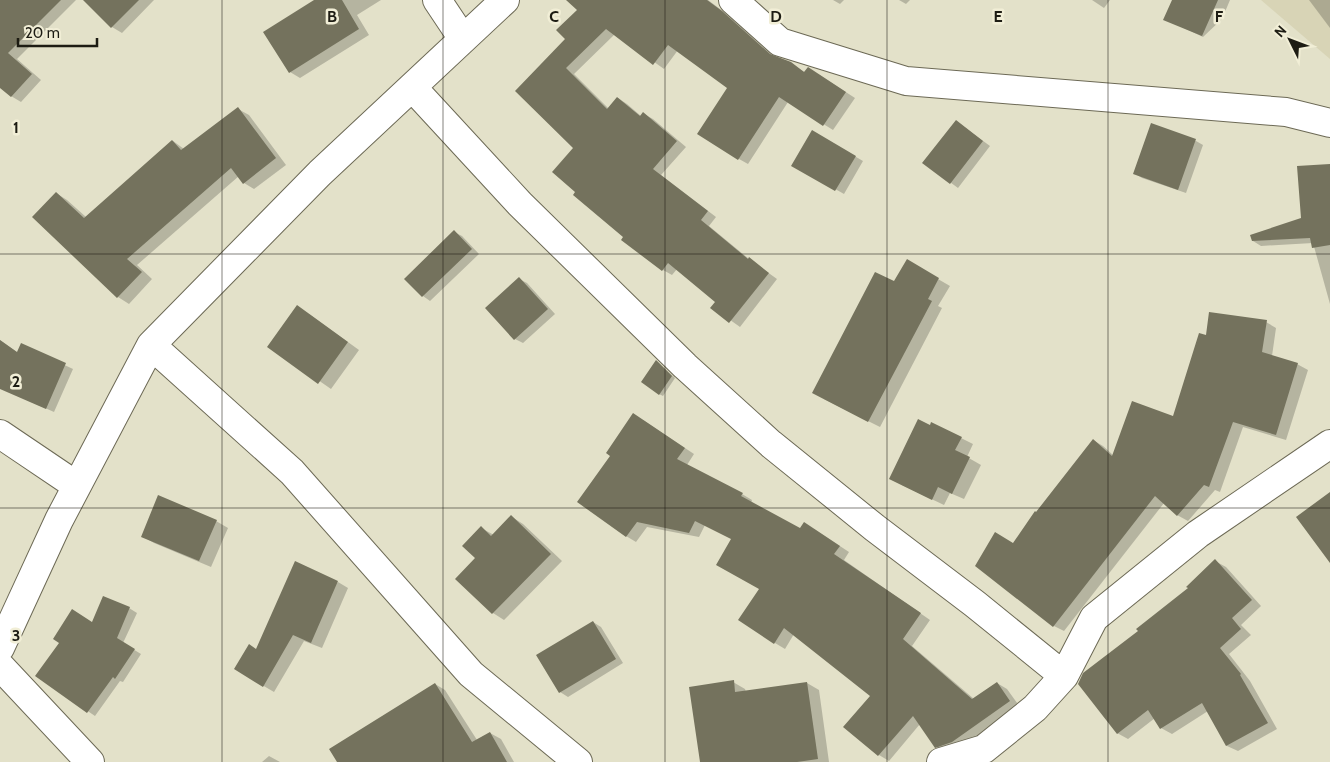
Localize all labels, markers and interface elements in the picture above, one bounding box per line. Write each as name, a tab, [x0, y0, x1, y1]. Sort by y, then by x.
text: B	[327, 7, 337, 26]
text: C	[549, 7, 559, 26]
text: D	[770, 7, 782, 26]
text: E	[993, 7, 1003, 26]
text: F	[1215, 7, 1224, 26]
scale bar	[18, 15, 96, 47]
north arrow	[1265, 15, 1315, 65]
text: N	[1270, 22, 1290, 41]
text: 20 m	[25, 24, 60, 42]
text: 1	[13, 118, 19, 137]
text: 2	[12, 372, 20, 391]
text: 3	[12, 626, 20, 645]

